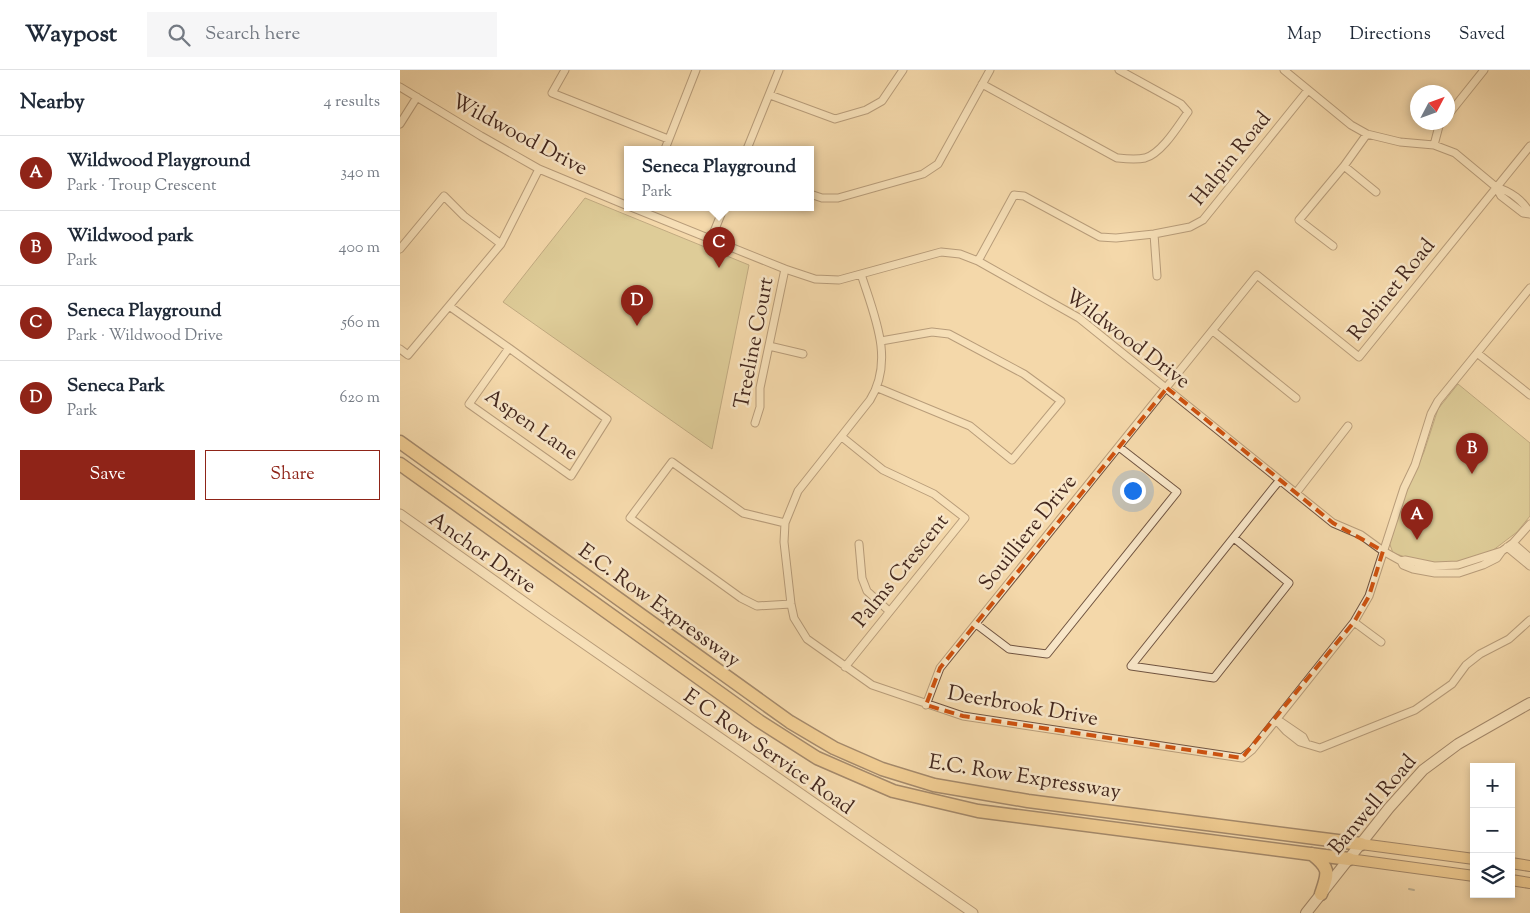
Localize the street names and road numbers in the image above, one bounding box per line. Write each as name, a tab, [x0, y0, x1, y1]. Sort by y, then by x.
street label: Wildwood Drive	[446, 87, 592, 184]
street label: Halpin Road	[1184, 106, 1279, 213]
street label: Robinet Road	[1342, 233, 1443, 348]
street label: Treeline Court	[727, 275, 782, 412]
street label: Wildwood Drive	[1058, 282, 1196, 397]
street label: Aspen Lane	[478, 382, 584, 469]
street label: Souilliere Drive	[972, 469, 1085, 598]
street label: Anchor Drive	[422, 505, 542, 602]
street label: Palms Crescent	[846, 508, 957, 634]
street label: E.C. Row Expressway	[571, 537, 747, 676]
street label: Deerbrook Drive	[945, 679, 1100, 735]
street label: E C Row Service Road	[676, 682, 859, 823]
street label: E.C. Row Expressway	[926, 748, 1123, 808]
street label: Banwell Road	[1323, 748, 1425, 862]

